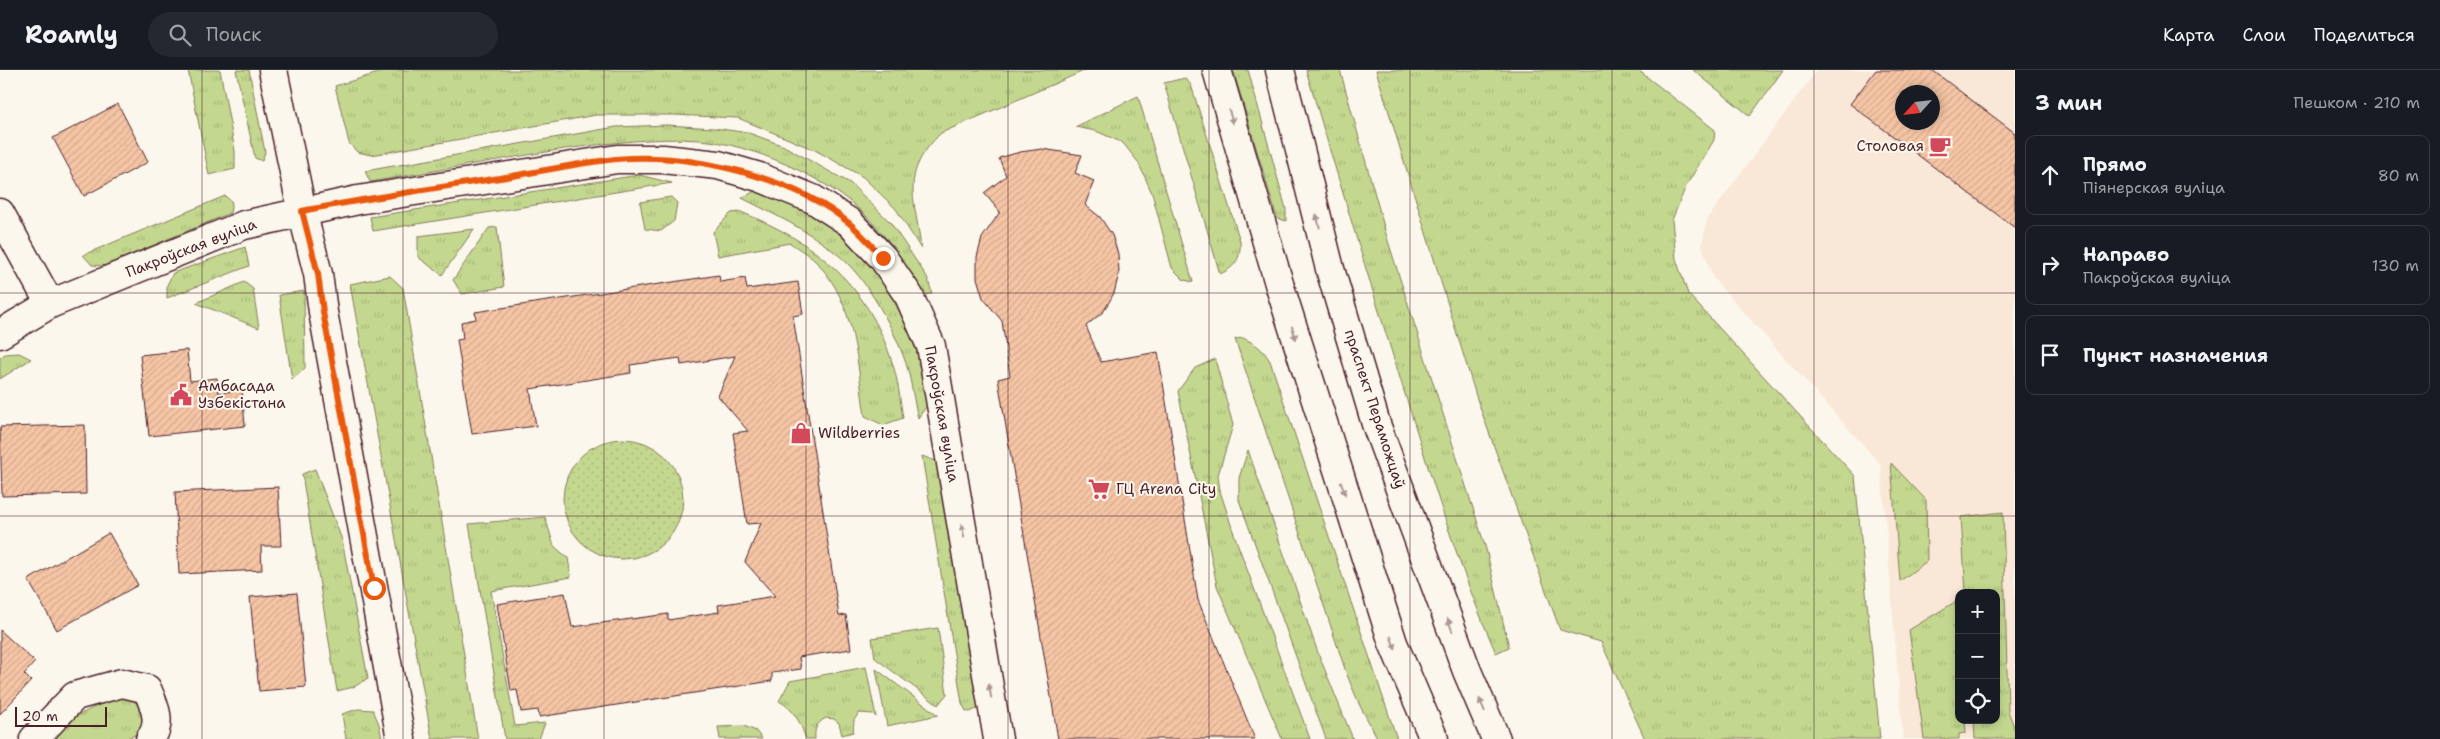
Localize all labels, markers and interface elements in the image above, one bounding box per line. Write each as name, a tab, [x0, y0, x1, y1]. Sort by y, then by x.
search box	[148, 12, 498, 57]
text: Roamly	[25, 19, 118, 51]
icon: search	[166, 21, 194, 49]
text: Поиск	[206, 22, 261, 47]
text: Карта	[2163, 23, 2214, 47]
text: Слои	[2242, 23, 2286, 47]
text: Поделиться	[2314, 23, 2415, 47]
north arrow	[1895, 85, 1940, 130]
text: 3 мин	[2035, 89, 2102, 117]
text: Пешком · 210 m	[2294, 92, 2420, 113]
one-way arrow	[1227, 109, 1235, 124]
cafe icon: Столовая	[1927, 133, 1953, 159]
place label: Столовая	[1857, 136, 1924, 156]
text: Прямо	[2083, 152, 2147, 177]
icon: ahead	[2036, 161, 2064, 189]
text: 80 m	[2378, 165, 2419, 186]
text: Піянерская вуліца	[2083, 177, 2225, 198]
street label: Пакроўская вуліца	[123, 214, 260, 282]
one-way arrow	[1314, 214, 1322, 229]
text: Направо	[2083, 242, 2169, 267]
route end	[872, 247, 895, 270]
icon: right	[2036, 251, 2064, 279]
text: 130 m	[2372, 255, 2419, 276]
text: Пакроўская вуліца	[2083, 267, 2231, 288]
one-way arrow	[1291, 326, 1299, 341]
street label: праспект Пераможцаў	[1340, 327, 1410, 491]
icon: arrive	[2036, 341, 2064, 369]
text: Пункт назначения	[2083, 343, 2268, 368]
street label: Пакроўская вуліца	[920, 344, 964, 485]
place label: Амбасада Узбекістана	[198, 376, 286, 413]
public building icon: Амбасада Узбекістана	[168, 382, 194, 408]
shop icon: Wildberries	[788, 420, 814, 446]
place label: Wildberries	[818, 423, 900, 443]
supermarket icon: ГЦ Arena City	[1086, 476, 1112, 502]
place label: ГЦ Arena City	[1116, 479, 1216, 499]
one-way arrow	[1340, 481, 1348, 496]
one-way arrow	[958, 522, 966, 538]
route start	[363, 577, 386, 600]
map controls	[1955, 589, 2000, 724]
button: +	[1955, 589, 2000, 634]
one-way arrow	[1446, 617, 1454, 632]
button: −	[1955, 634, 2000, 679]
one-way arrow	[1390, 635, 1397, 650]
button: locate	[1955, 679, 2000, 724]
one-way arrow	[986, 682, 994, 698]
one-way arrow	[1477, 698, 1485, 712]
scale bar	[15, 704, 108, 727]
text: 20 m	[22, 707, 58, 725]

